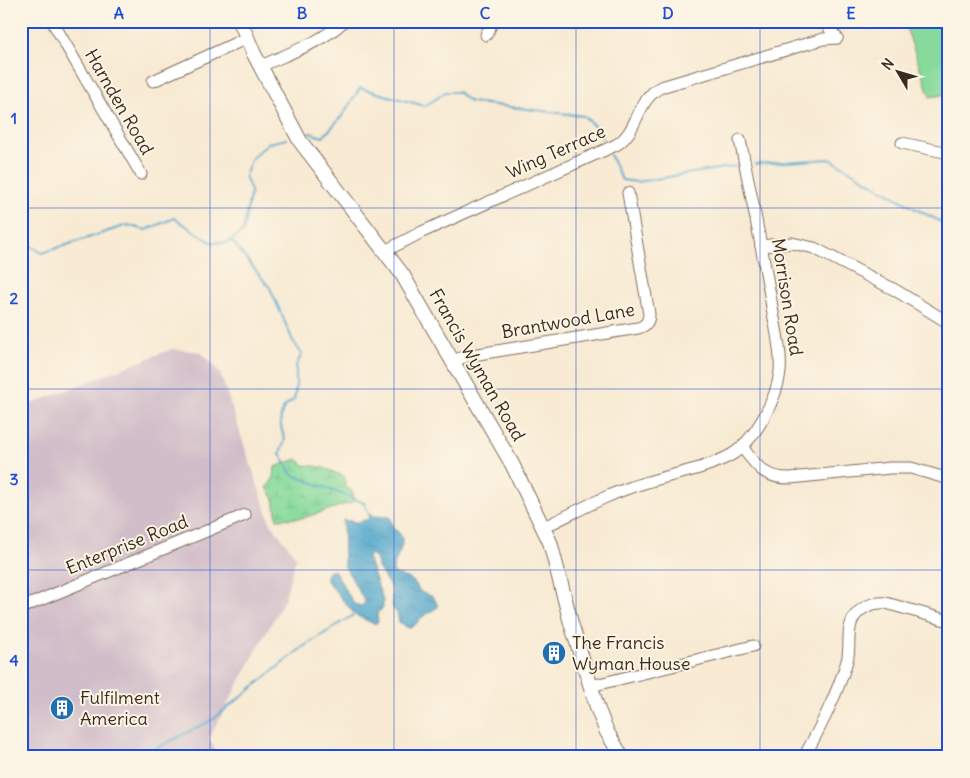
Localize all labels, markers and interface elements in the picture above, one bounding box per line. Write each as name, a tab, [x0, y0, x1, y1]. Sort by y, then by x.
text: A	[114, 3, 124, 23]
text: B	[297, 3, 308, 23]
text: C	[480, 3, 491, 23]
text: D	[662, 3, 674, 23]
text: E	[846, 3, 856, 23]
street label: Harnden Road	[80, 45, 159, 159]
north arrow	[872, 48, 922, 98]
text: N	[878, 55, 898, 73]
text: 1	[11, 108, 17, 128]
street label: Wing Terrace	[503, 119, 609, 184]
street label: Morrison Road	[767, 237, 808, 358]
street label: Francis Wyman Road	[424, 284, 531, 445]
text: 2	[10, 288, 19, 308]
street label: Brantwood Lane	[500, 297, 636, 344]
text: 3	[9, 469, 19, 489]
street label: Enterprise Road	[62, 509, 192, 579]
place label: The Francis Wyman House	[572, 631, 690, 675]
building icon: The Francis Wyman House	[541, 640, 567, 666]
text: 4	[9, 650, 19, 670]
place label: Fulfilment America	[80, 686, 160, 730]
building icon: Fulfilment America	[49, 695, 75, 721]

